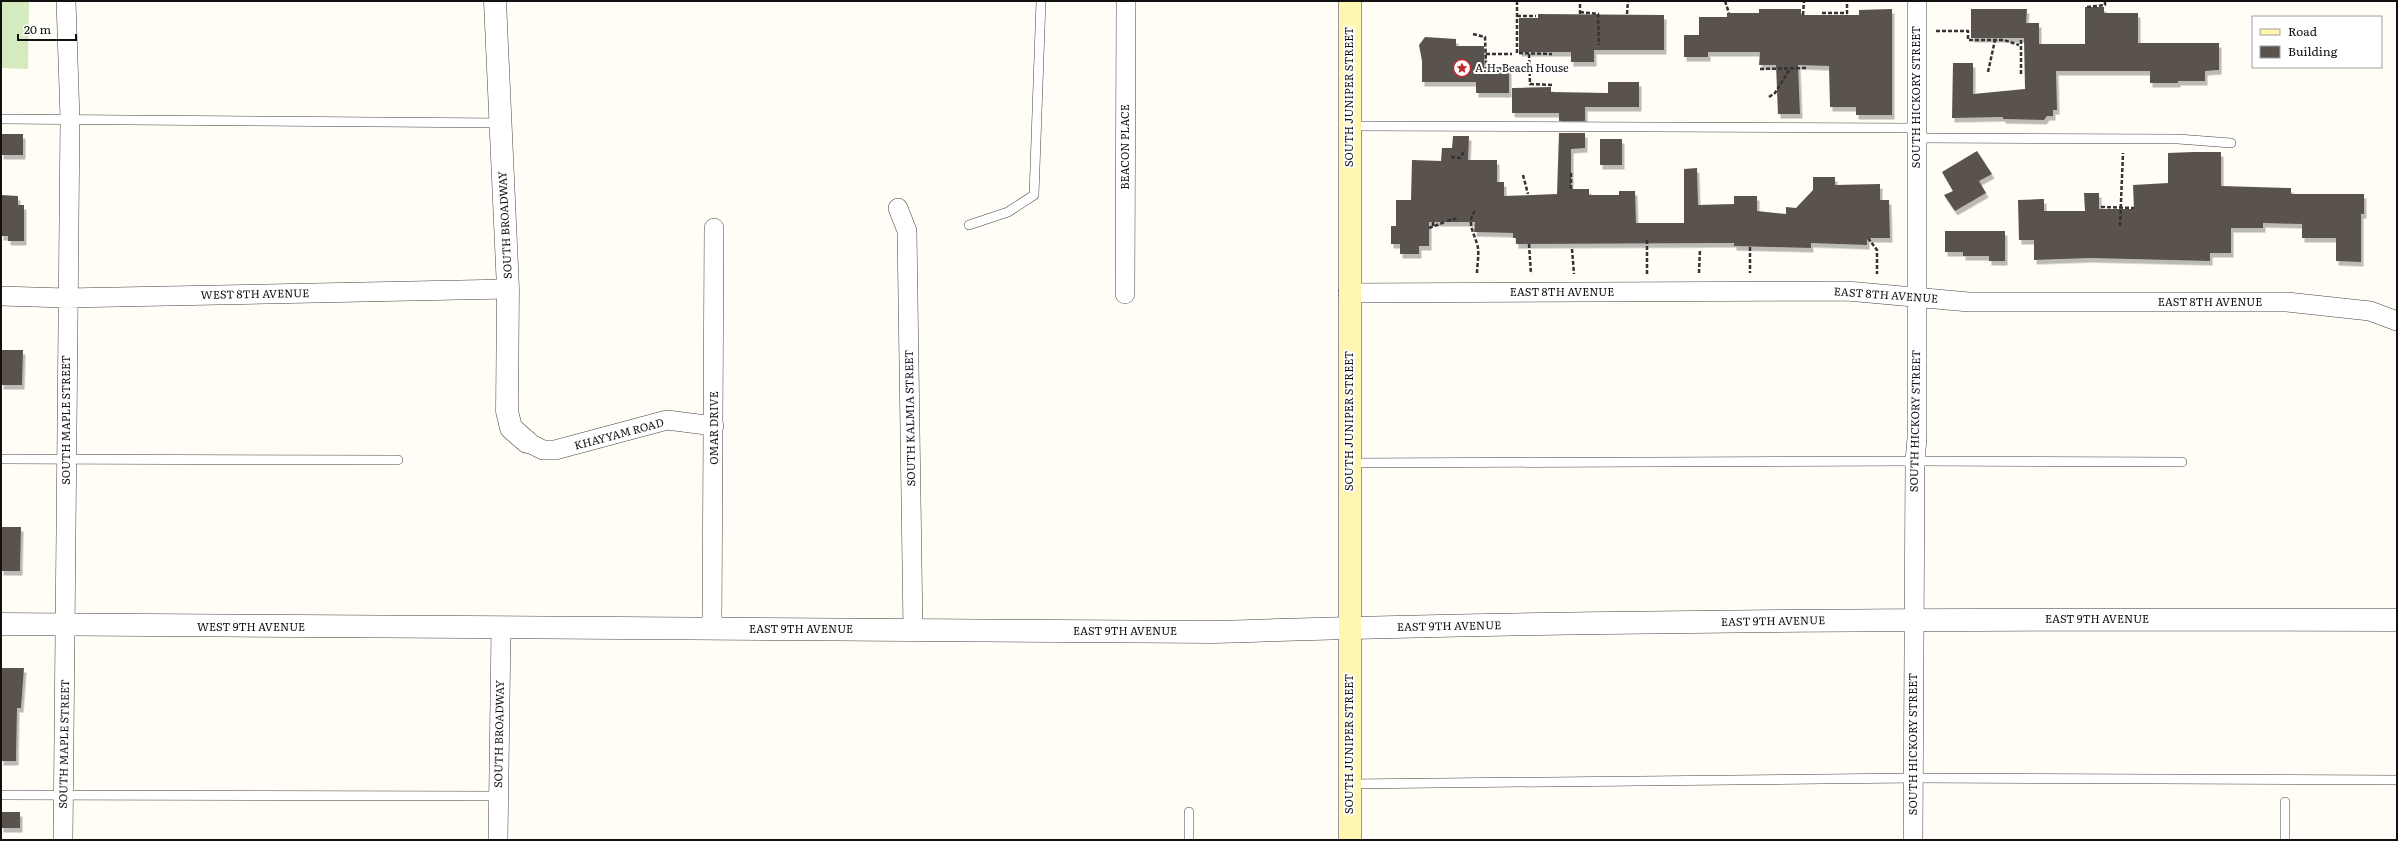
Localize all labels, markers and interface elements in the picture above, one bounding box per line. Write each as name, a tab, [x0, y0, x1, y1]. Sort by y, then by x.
scale bar	[18, 16, 76, 42]
legend	[2252, 16, 2382, 68]
text: 20 m	[24, 20, 51, 38]
text: Road	[2288, 22, 2318, 40]
street label: SOUTH HICKORY STREET	[1907, 26, 1923, 168]
street label: SOUTH JUNIPER STREET	[1340, 27, 1356, 167]
text: Building	[2288, 42, 2338, 60]
place icon: A.H. Beach House	[1452, 58, 1472, 78]
place label: A.H. Beach House	[1475, 59, 1569, 75]
street label: BEACON PLACE	[1116, 104, 1132, 190]
street label: SOUTH BROADWAY	[493, 171, 515, 279]
street label: EAST 8TH AVENUE	[1833, 282, 1939, 306]
street label: EAST 8TH AVENUE	[1510, 283, 1614, 299]
street label: WEST 8TH AVENUE	[201, 284, 309, 302]
street label: EAST 8TH AVENUE	[2158, 293, 2262, 309]
street label: SOUTH KALMIA STREET	[900, 350, 918, 486]
street label: SOUTH HICKORY STREET	[1905, 350, 1923, 492]
street label: SOUTH JUNIPER STREET	[1340, 351, 1356, 491]
street label: SOUTH MAPLE STREET	[57, 355, 73, 485]
street label: OMAR DRIVE	[705, 391, 721, 465]
street label: KHAYYAM ROAD	[572, 413, 665, 453]
street label: EAST 9TH AVENUE	[2045, 610, 2149, 626]
street label: EAST 9TH AVENUE	[1721, 611, 1825, 629]
street label: EAST 9TH AVENUE	[1397, 616, 1501, 634]
street label: WEST 9TH AVENUE	[197, 618, 305, 634]
street label: EAST 9TH AVENUE	[749, 620, 853, 636]
street label: EAST 9TH AVENUE	[1073, 622, 1177, 638]
street label: SOUTH HICKORY STREET	[1904, 673, 1920, 815]
street label: SOUTH JUNIPER STREET	[1340, 674, 1356, 814]
street label: SOUTH MAPLE STREET	[54, 679, 72, 809]
street label: SOUTH BROADWAY	[489, 680, 507, 788]

